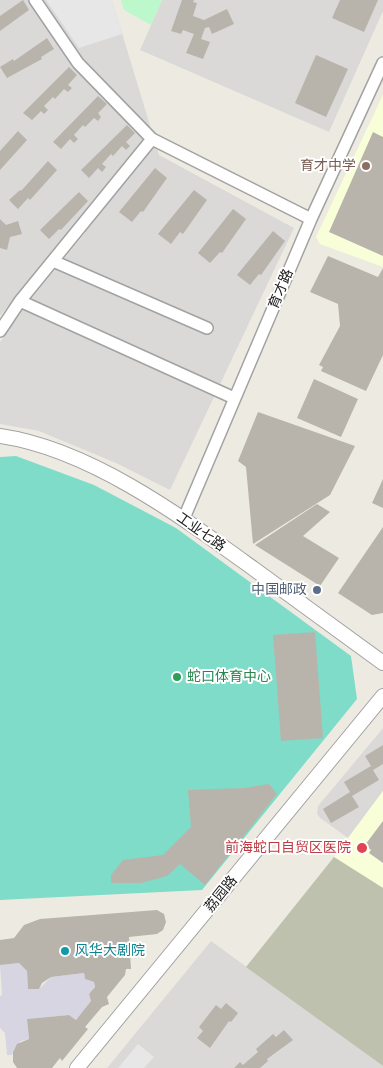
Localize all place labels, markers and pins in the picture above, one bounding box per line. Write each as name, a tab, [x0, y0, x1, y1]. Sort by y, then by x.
place label: 育才中学	[300, 158, 356, 174]
marker: 育才中学	[360, 160, 372, 172]
place label: 中国邮政	[251, 582, 307, 598]
marker: 中国邮政	[311, 584, 323, 596]
place label: 蛇口体育中心	[187, 669, 271, 685]
marker: 蛇口体育中心	[171, 671, 183, 683]
place label: 前海蛇口自贸区医院	[225, 840, 351, 856]
marker: 前海蛇口自贸区医院	[355, 841, 369, 855]
place label: 风华大剧院	[75, 943, 145, 959]
marker: 风华大剧院	[59, 945, 71, 957]

